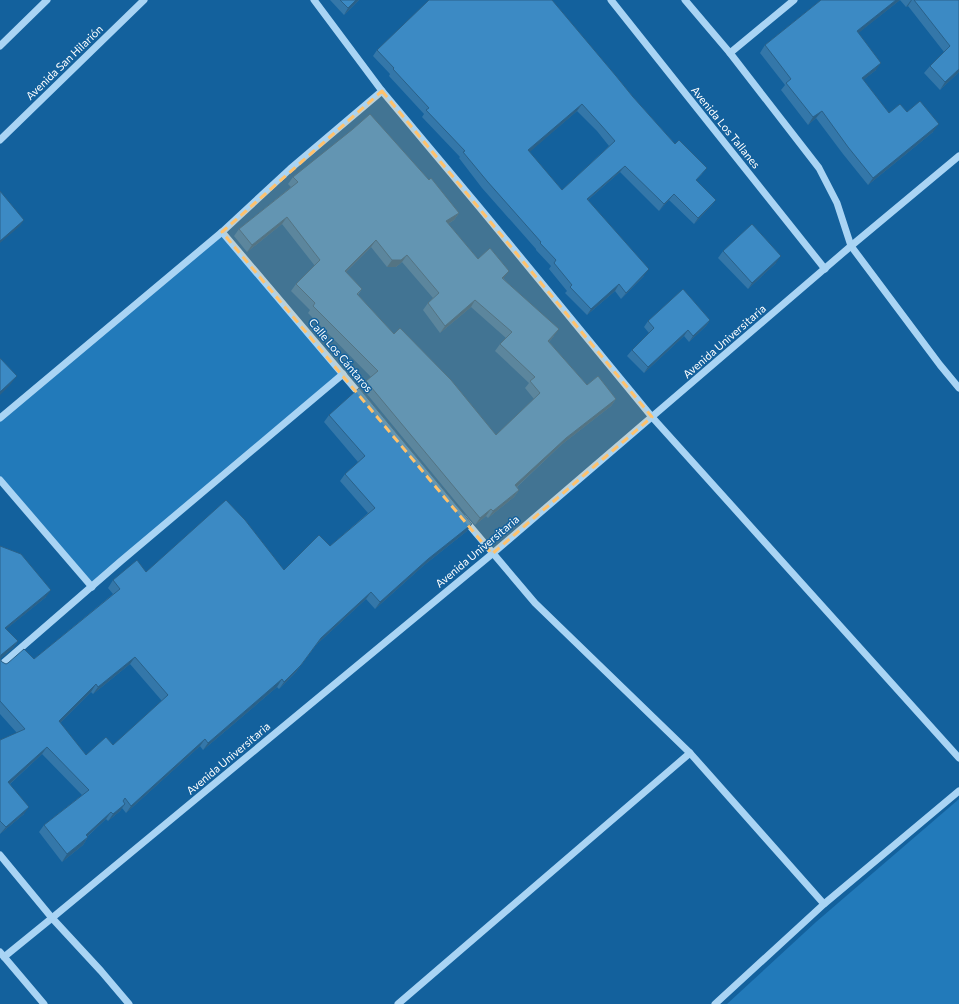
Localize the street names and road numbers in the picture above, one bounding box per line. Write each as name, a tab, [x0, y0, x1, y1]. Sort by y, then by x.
street label: Avenida San Hilarión	[23, 22, 105, 102]
street label: Avenida Los Tallanes	[689, 83, 763, 171]
street label: Avenida Universitaria	[680, 301, 768, 381]
street label: Calle Los Cántaros	[306, 316, 376, 394]
street label: Avenida Universitaria	[432, 512, 522, 590]
street label: Avenida Universitaria	[183, 719, 273, 797]

